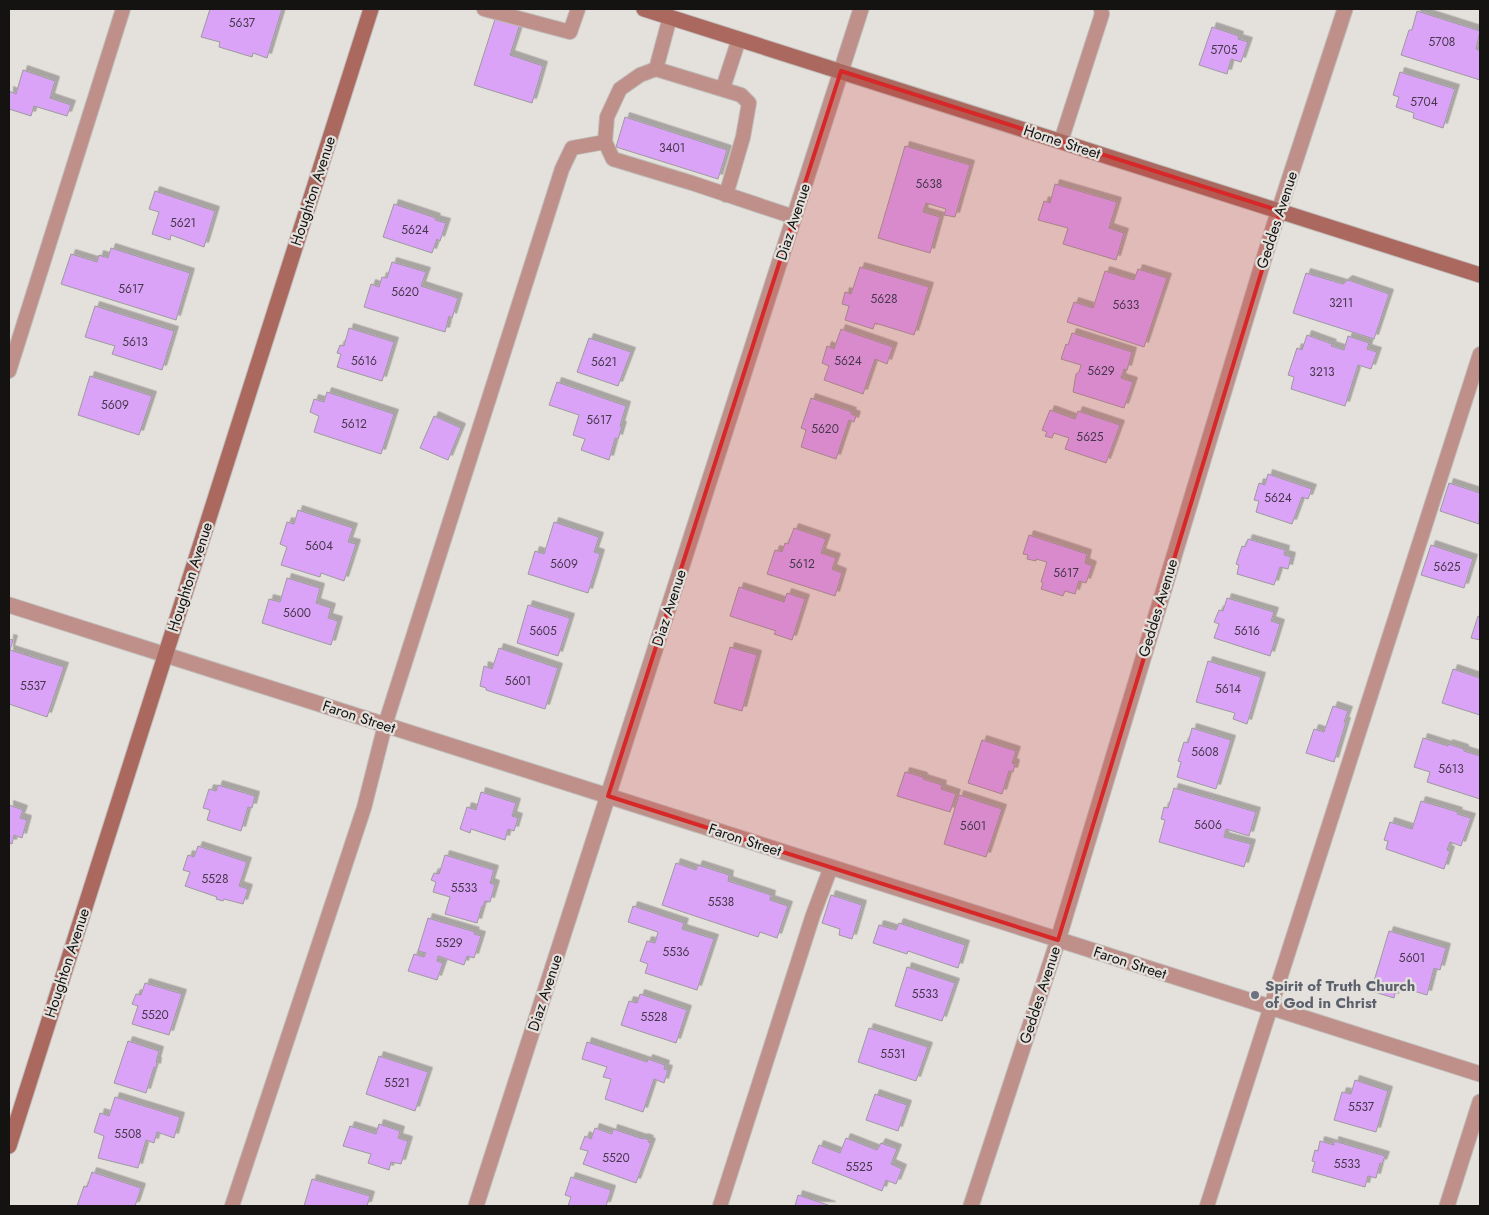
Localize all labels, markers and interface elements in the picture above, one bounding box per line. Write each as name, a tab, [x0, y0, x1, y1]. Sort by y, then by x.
house number: 5637	[229, 14, 256, 32]
house number: 5708	[1429, 33, 1455, 51]
house number: 5705	[1210, 41, 1238, 59]
house number: 5704	[1410, 93, 1438, 111]
street label: Horne Street	[1021, 119, 1104, 165]
street label: Houghton Avenue	[285, 133, 341, 249]
house number: 3401	[659, 139, 685, 157]
street label: Geddes Avenue	[1251, 168, 1303, 272]
house number: 5638	[916, 175, 942, 193]
street label: Diaz Avenue	[770, 181, 816, 263]
house number: 5621	[170, 214, 196, 232]
house number: 5624	[401, 221, 429, 239]
house number: 5617	[118, 280, 144, 298]
house number: 5620	[391, 283, 419, 301]
house number: 5628	[870, 290, 898, 308]
house number: 3211	[1329, 294, 1353, 312]
house number: 5633	[1113, 296, 1140, 314]
house number: 5613	[122, 333, 148, 351]
house number: 5616	[351, 352, 377, 370]
house number: 5624	[834, 352, 862, 370]
house number: 5621	[591, 353, 617, 371]
house number: 5629	[1087, 362, 1115, 380]
house number: 3213	[1309, 363, 1335, 381]
house number: 5609	[101, 396, 129, 414]
house number: 5617	[586, 411, 612, 429]
house number: 5612	[341, 415, 367, 433]
house number: 5620	[811, 420, 839, 438]
house number: 5625	[1076, 428, 1104, 446]
house number: 5624	[1264, 489, 1292, 507]
street label: Houghton Avenue	[162, 519, 218, 635]
house number: 5604	[305, 537, 333, 555]
house number: 5609	[550, 555, 578, 573]
house number: 5612	[789, 555, 815, 573]
street label: Geddes Avenue	[1133, 556, 1183, 660]
house number: 5625	[1433, 558, 1461, 576]
house number: 5617	[1053, 564, 1079, 582]
street label: Diaz Avenue	[646, 567, 692, 649]
house number: 5600	[283, 604, 311, 622]
house number: 5605	[529, 622, 557, 640]
house number: 5616	[1234, 622, 1260, 640]
house number: 5601	[505, 672, 531, 690]
house number: 5537	[20, 677, 47, 695]
house number: 5614	[1215, 680, 1241, 698]
street label: Faron Street	[320, 695, 399, 739]
house number: 5608	[1191, 743, 1219, 761]
house number: 5613	[1438, 760, 1464, 778]
house number: 5606	[1194, 816, 1222, 834]
house number: 5601	[960, 817, 986, 835]
street label: Faron Street	[706, 818, 785, 862]
house number: 5528	[202, 870, 228, 888]
house number: 5533	[451, 879, 478, 897]
house number: 5538	[708, 893, 734, 911]
street label: Houghton Avenue	[39, 905, 95, 1021]
house number: 5529	[435, 934, 463, 952]
street label: Faron Street	[1091, 941, 1170, 985]
house number: 5536	[662, 943, 690, 961]
street label: Geddes Avenue	[1014, 943, 1066, 1047]
house number: 5601	[1399, 949, 1425, 967]
street label: Diaz Avenue	[522, 952, 568, 1034]
place label: Spirit of Truth Church of God in Christ	[1265, 975, 1415, 1014]
house number: 5533	[912, 985, 939, 1003]
marker: Spirit of Truth Church of God in Christ	[1249, 989, 1261, 1001]
house number: 5520	[141, 1006, 169, 1024]
house number: 5528	[641, 1008, 667, 1026]
house number: 5531	[880, 1045, 906, 1063]
house number: 5521	[384, 1074, 410, 1092]
house number: 5537	[1348, 1098, 1375, 1116]
house number: 5508	[114, 1125, 142, 1143]
house number: 5520	[602, 1149, 630, 1167]
house number: 5533	[1334, 1155, 1361, 1173]
house number: 5525	[845, 1158, 873, 1176]

